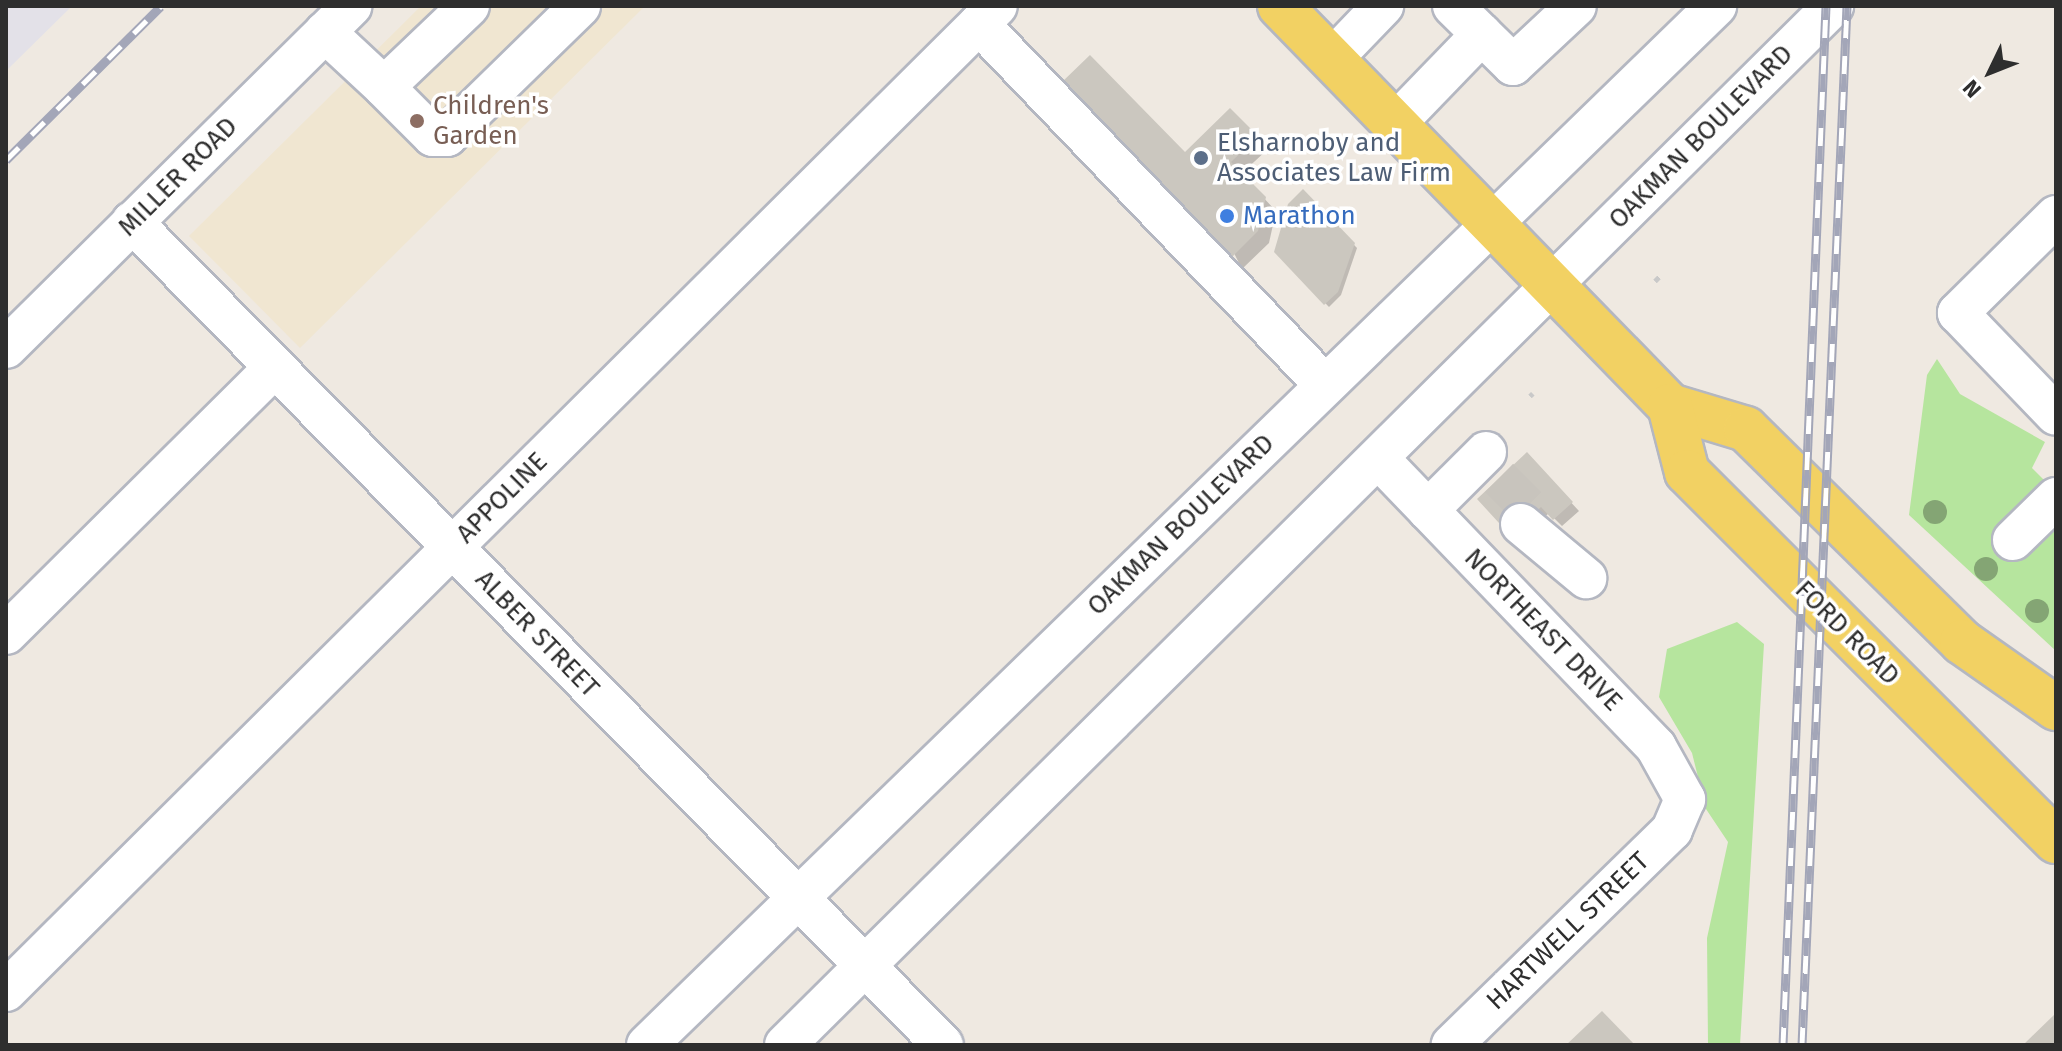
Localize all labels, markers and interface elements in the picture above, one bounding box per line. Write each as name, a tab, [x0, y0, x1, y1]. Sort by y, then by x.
north arrow	[1950, 32, 2030, 112]
street label: OAKMAN BOULEVARD	[1603, 39, 1799, 235]
text: N	[1957, 74, 1987, 103]
place label: Children's Garden	[433, 90, 549, 152]
street label: MILLER ROAD	[112, 111, 244, 243]
marker: Children's Garden	[408, 112, 426, 130]
place label: Elsharnoby and Associates Law Firm	[1217, 127, 1451, 188]
marker: Elsharnoby and Associates Law Firm	[1192, 149, 1210, 167]
place label: Marathon	[1243, 200, 1356, 232]
marker: Marathon	[1218, 207, 1236, 225]
street label: OAKMAN BOULEVARD	[1081, 428, 1281, 622]
street label: APPOLINE	[450, 446, 554, 550]
street label: NORTHEAST DRIVE	[1458, 542, 1628, 718]
street label: ALBER STREET	[469, 564, 605, 704]
street label: FORD ROAD	[1788, 574, 1906, 692]
street label: HARTWELL STREET	[1480, 846, 1656, 1016]

